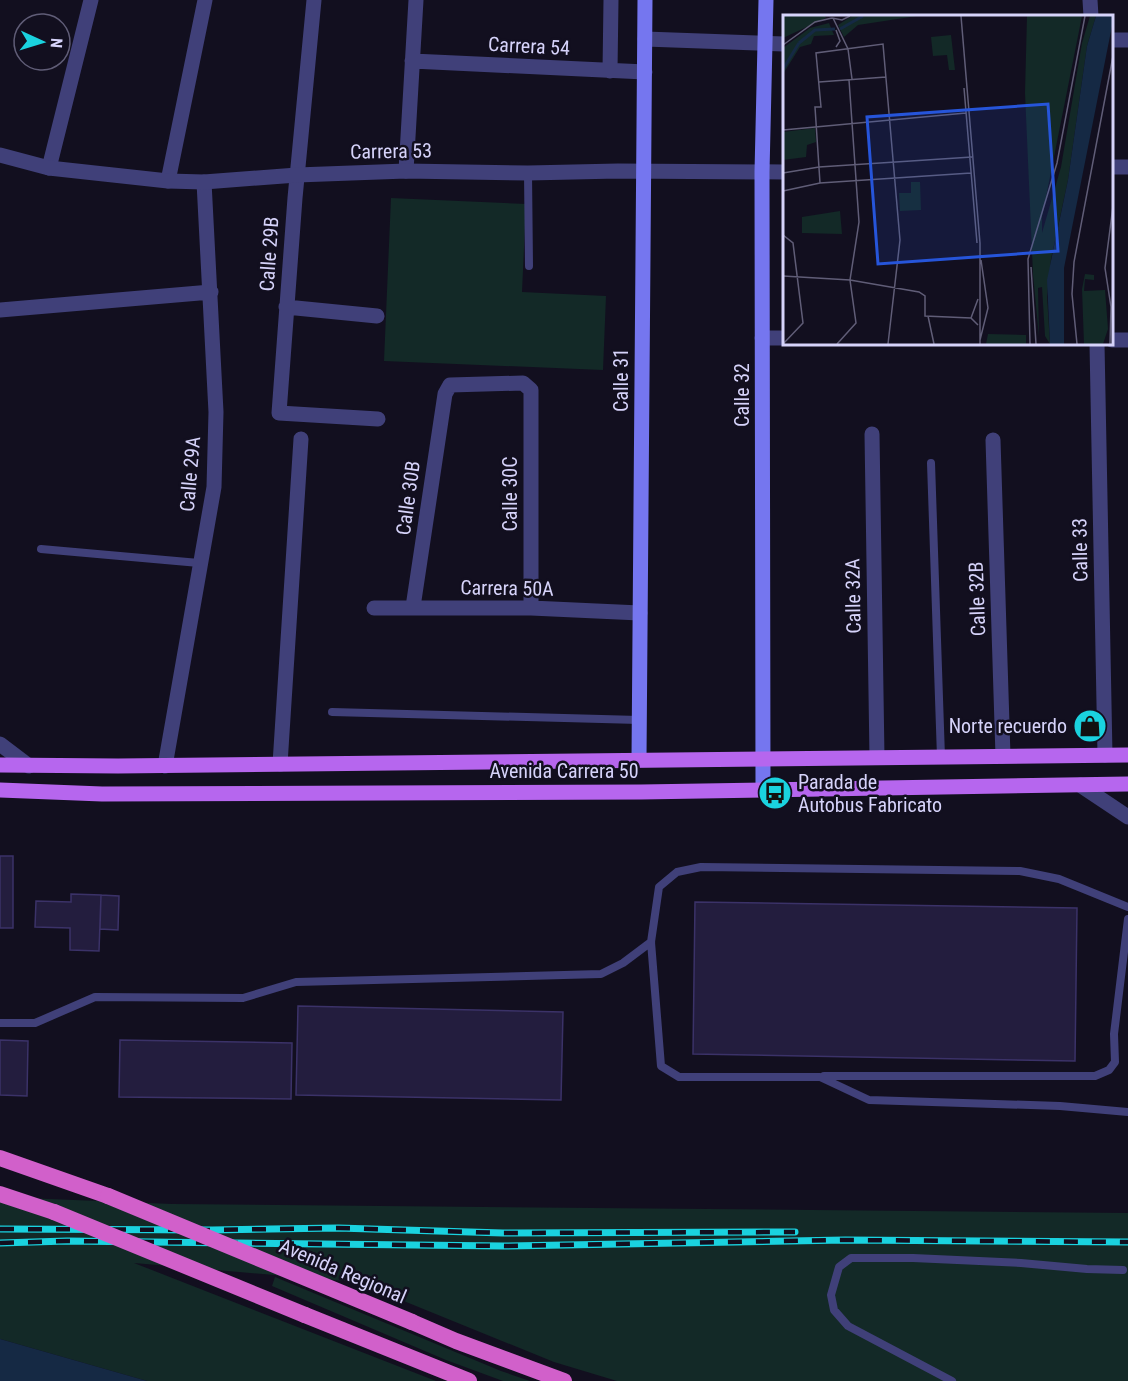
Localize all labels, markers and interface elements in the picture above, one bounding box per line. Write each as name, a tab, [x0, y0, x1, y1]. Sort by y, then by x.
north arrow	[12, 12, 72, 72]
inset map	[783, 15, 1113, 345]
street label: Carrera 54	[487, 32, 571, 60]
text: N	[47, 37, 66, 49]
street label: Carrera 53	[350, 138, 432, 164]
street label: Calle 29B	[254, 216, 284, 292]
street label: Calle 31	[609, 348, 633, 412]
street label: Calle 32	[730, 363, 754, 427]
street label: Calle 29A	[175, 435, 205, 513]
street label: Calle 30C	[498, 456, 522, 532]
street label: Calle 30B	[391, 459, 425, 537]
street label: Calle 33	[1067, 518, 1093, 582]
street label: Calle 32A	[840, 558, 866, 634]
street label: Calle 32B	[964, 561, 990, 637]
street label: Carrera 50A	[460, 575, 554, 601]
shop icon: Norte recuerdo	[1072, 708, 1108, 744]
place label: Norte recuerdo	[949, 714, 1067, 738]
street label: Avenida Carrera 50	[489, 759, 639, 783]
place label: Parada de Autobus Fabricato	[798, 770, 942, 817]
bus stop icon: Parada de Autobus Fabricato	[757, 775, 793, 811]
street label: Avenida Regional	[276, 1233, 410, 1309]

